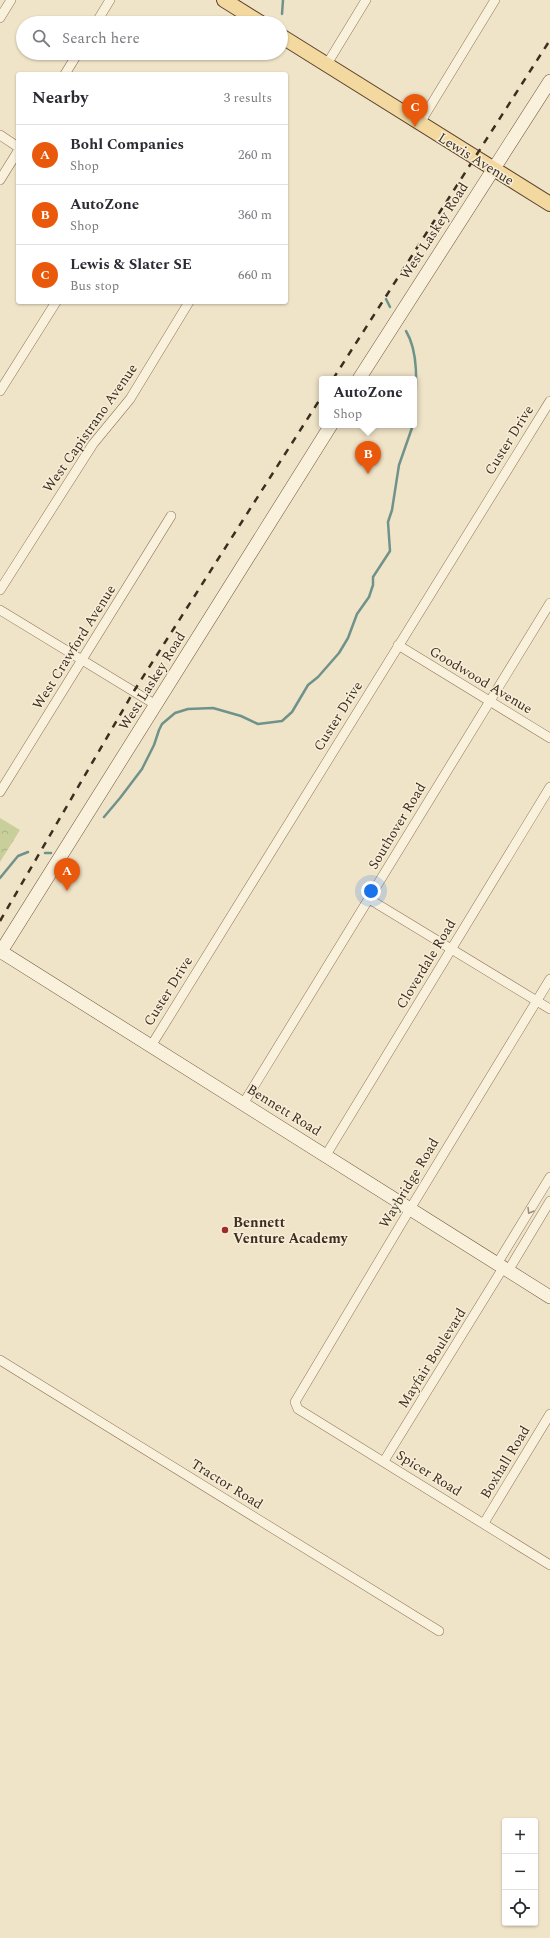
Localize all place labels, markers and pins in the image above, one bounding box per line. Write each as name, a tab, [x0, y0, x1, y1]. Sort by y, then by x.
pin: C	[402, 94, 428, 127]
pin: B	[355, 441, 381, 474]
pin: A	[54, 858, 80, 891]
place label: Bennett Venture Academy	[233, 1212, 349, 1249]
marker: Bennett Venture Academy	[220, 1225, 230, 1235]

